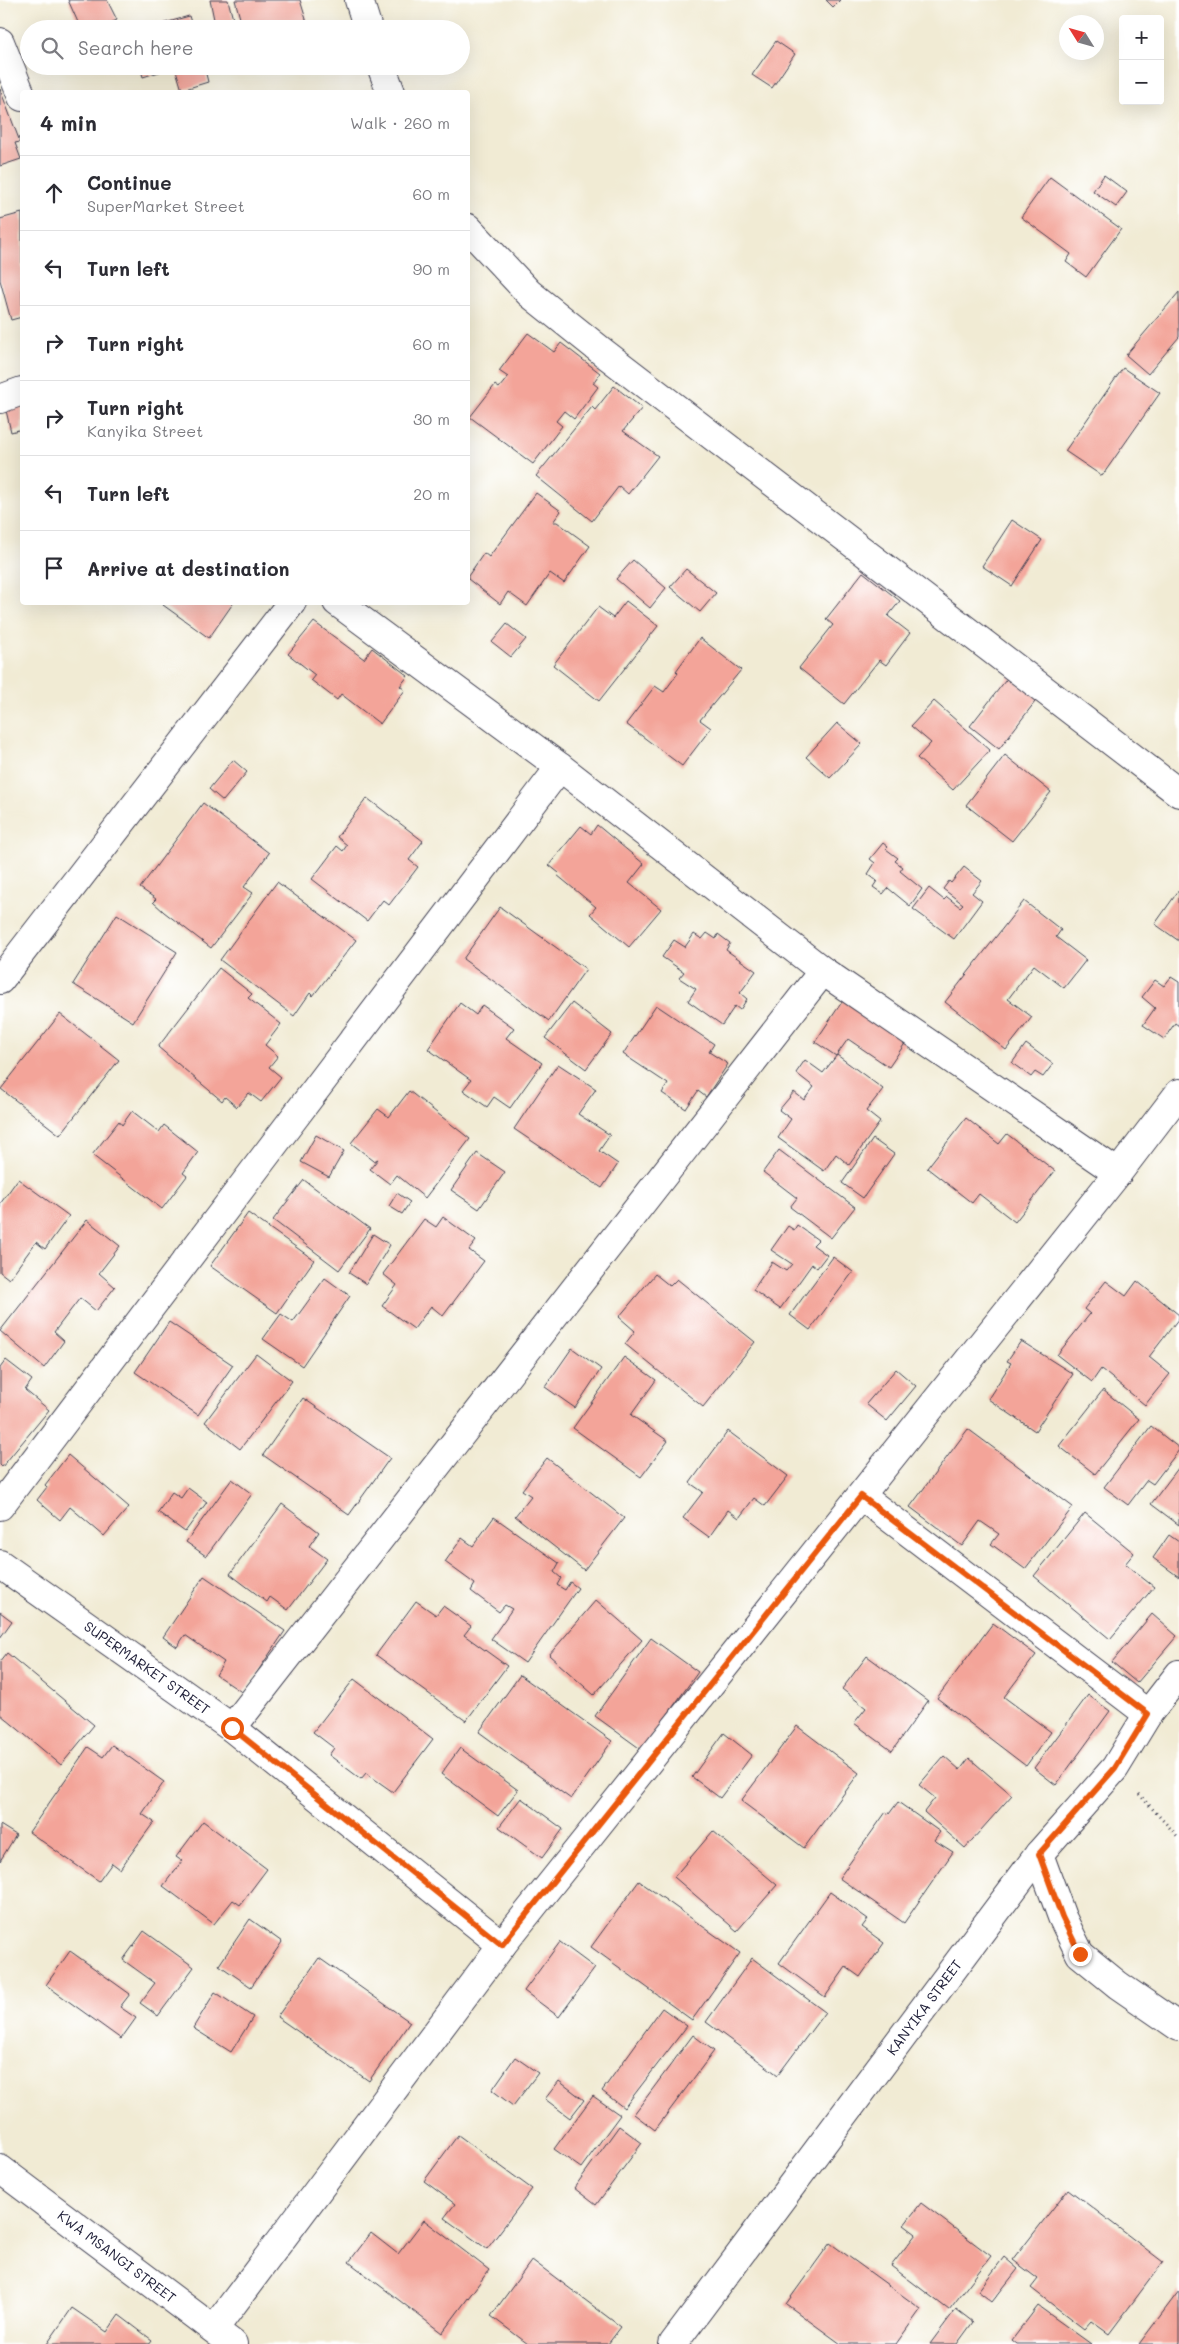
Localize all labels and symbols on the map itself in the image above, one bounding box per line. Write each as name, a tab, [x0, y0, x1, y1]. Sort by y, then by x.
north arrow	[1059, 15, 1104, 60]
street label: SUPERMARKET STREET	[81, 1616, 214, 1719]
route start	[221, 1717, 244, 1740]
route end	[1069, 1943, 1092, 1966]
street label: KANYIKA STREET	[882, 1955, 966, 2059]
street label: KWA MSANGI STREET	[54, 2206, 180, 2307]

